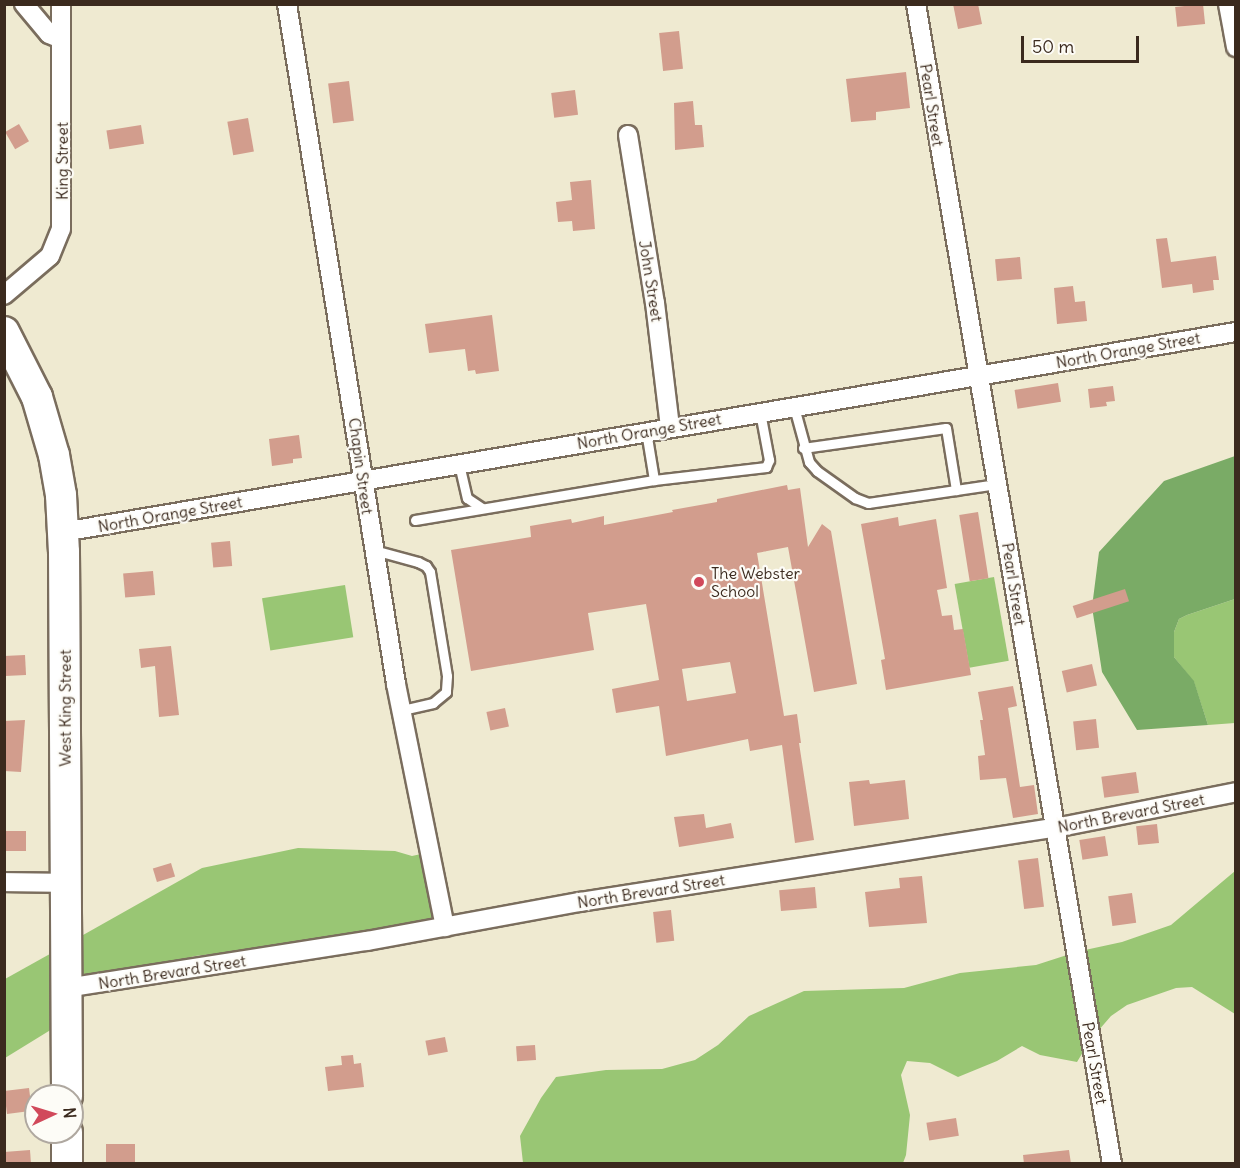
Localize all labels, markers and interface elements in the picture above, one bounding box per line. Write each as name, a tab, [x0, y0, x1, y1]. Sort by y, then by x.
scale bar	[1024, 24, 1142, 62]
text: 50 m	[1032, 35, 1074, 58]
street label: Pearl Street	[916, 62, 948, 148]
street label: King Street	[52, 122, 72, 200]
street label: John Street	[635, 239, 667, 323]
street label: North Orange Street	[1054, 328, 1202, 372]
street label: North Orange Street	[575, 409, 723, 453]
street label: Chapin Street	[345, 416, 377, 516]
street label: North Orange Street	[96, 492, 244, 536]
street label: Pearl Street	[998, 541, 1030, 627]
place label: The Webster School	[711, 563, 800, 601]
marker: The Webster School	[692, 575, 706, 589]
street label: West King Street	[55, 649, 75, 767]
street label: North Brevard Street	[1056, 789, 1206, 837]
street label: North Brevard Street	[576, 870, 726, 912]
street label: North Brevard Street	[97, 951, 247, 993]
street label: Pearl Street	[1078, 1020, 1112, 1106]
north arrow	[24, 1084, 84, 1144]
text: N	[60, 1107, 80, 1119]

